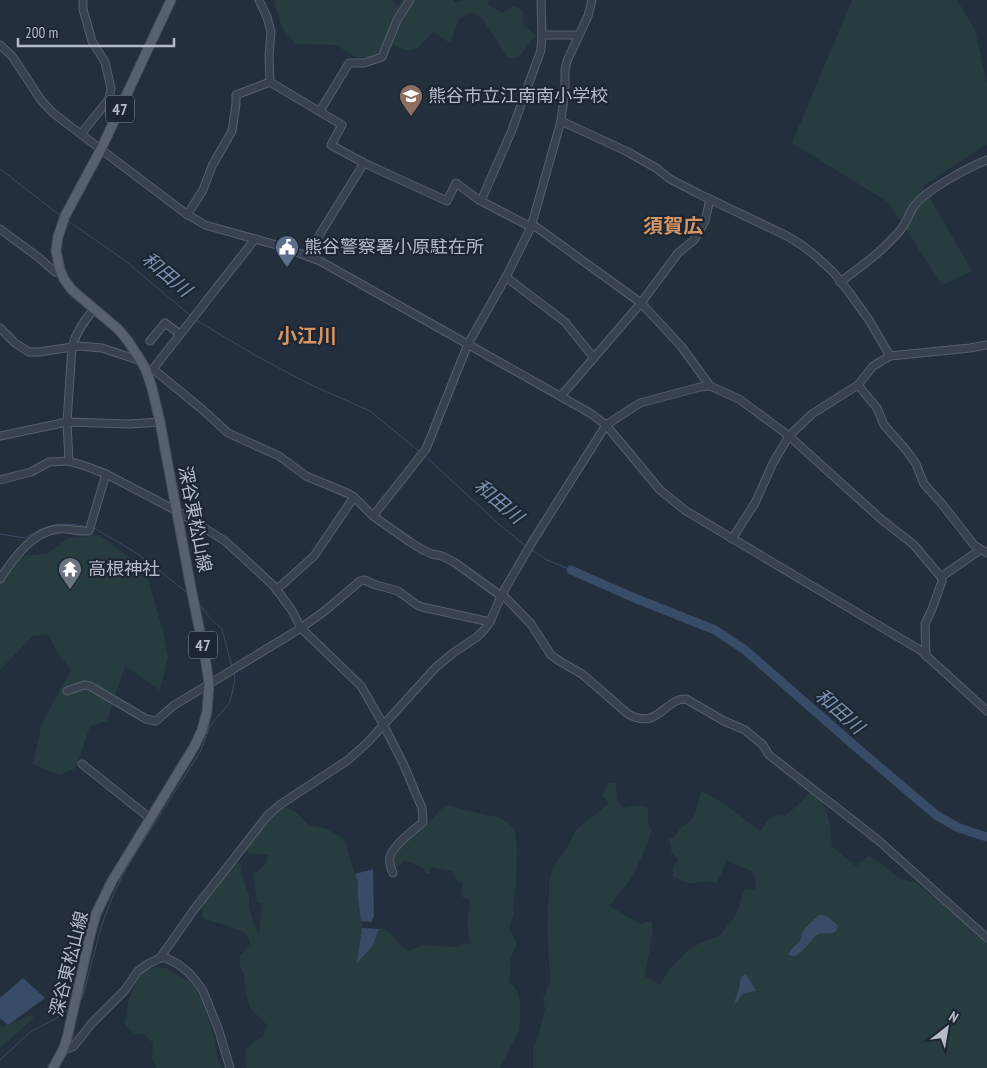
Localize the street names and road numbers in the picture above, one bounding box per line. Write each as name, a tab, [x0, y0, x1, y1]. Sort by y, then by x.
road number: 47	[106, 96, 134, 122]
street label: 深谷東松山線	[174, 464, 217, 574]
road number: 47	[189, 632, 217, 658]
street label: 深谷東松山線	[44, 909, 93, 1019]

